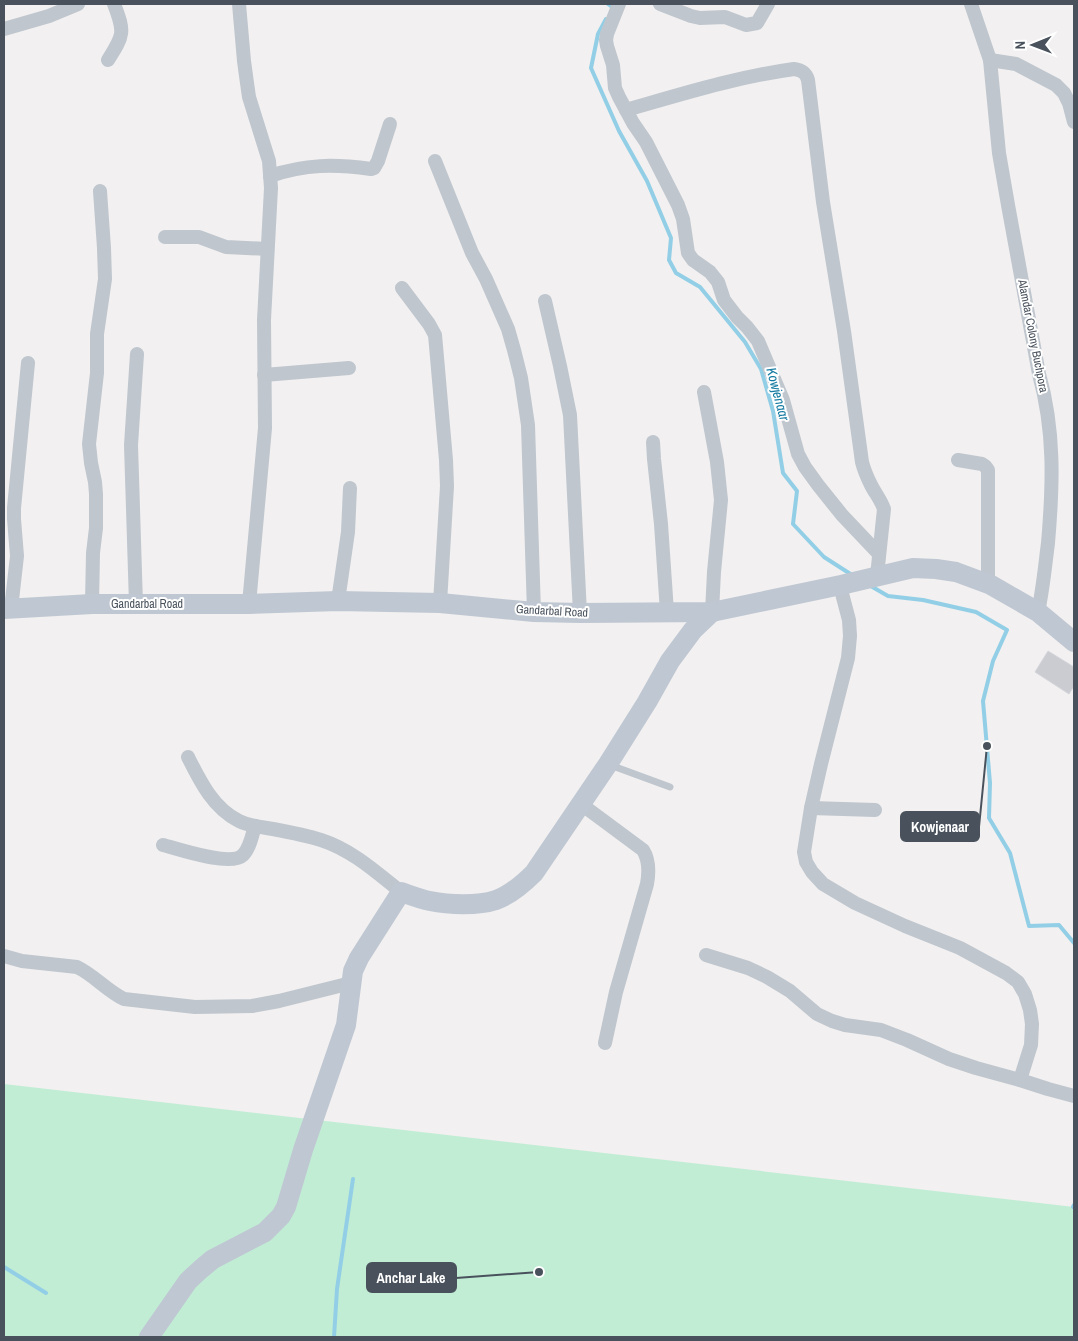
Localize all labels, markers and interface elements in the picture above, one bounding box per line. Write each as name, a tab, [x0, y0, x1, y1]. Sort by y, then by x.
north arrow	[1008, 20, 1058, 70]
text: N	[1011, 41, 1029, 50]
street label: Alamdar Colony Buchpora	[1014, 277, 1052, 394]
water label: Kowjenaar	[762, 365, 794, 424]
street label: Gandarbal Road	[111, 596, 183, 612]
street label: Gandarbal Road	[516, 601, 588, 621]
callout: Kowjenaar	[901, 812, 979, 841]
text: Kowjenaar	[911, 818, 970, 836]
callout: Anchar Lake	[367, 1263, 456, 1292]
text: Anchar Lake	[377, 1269, 445, 1287]

